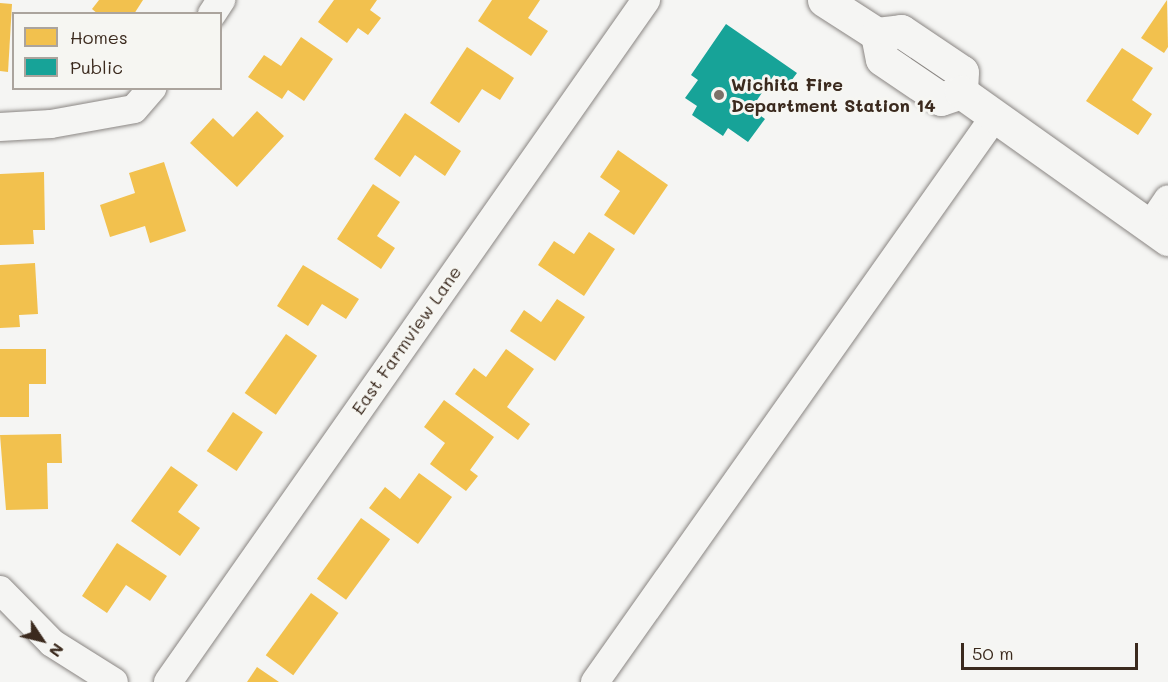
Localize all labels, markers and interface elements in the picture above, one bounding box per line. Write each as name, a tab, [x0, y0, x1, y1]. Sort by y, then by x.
legend	[12, 12, 222, 90]
text: Homes	[70, 25, 128, 49]
text: Public	[70, 55, 123, 79]
place label: Wichita Fire Department Station 14	[731, 74, 936, 116]
marker: Wichita Fire Department Station 14	[712, 88, 726, 102]
street label: East Farmview Lane	[347, 262, 465, 418]
north arrow	[12, 610, 72, 670]
scale bar	[964, 631, 1141, 669]
text: N	[45, 640, 69, 662]
text: 50 m	[972, 641, 1014, 665]

